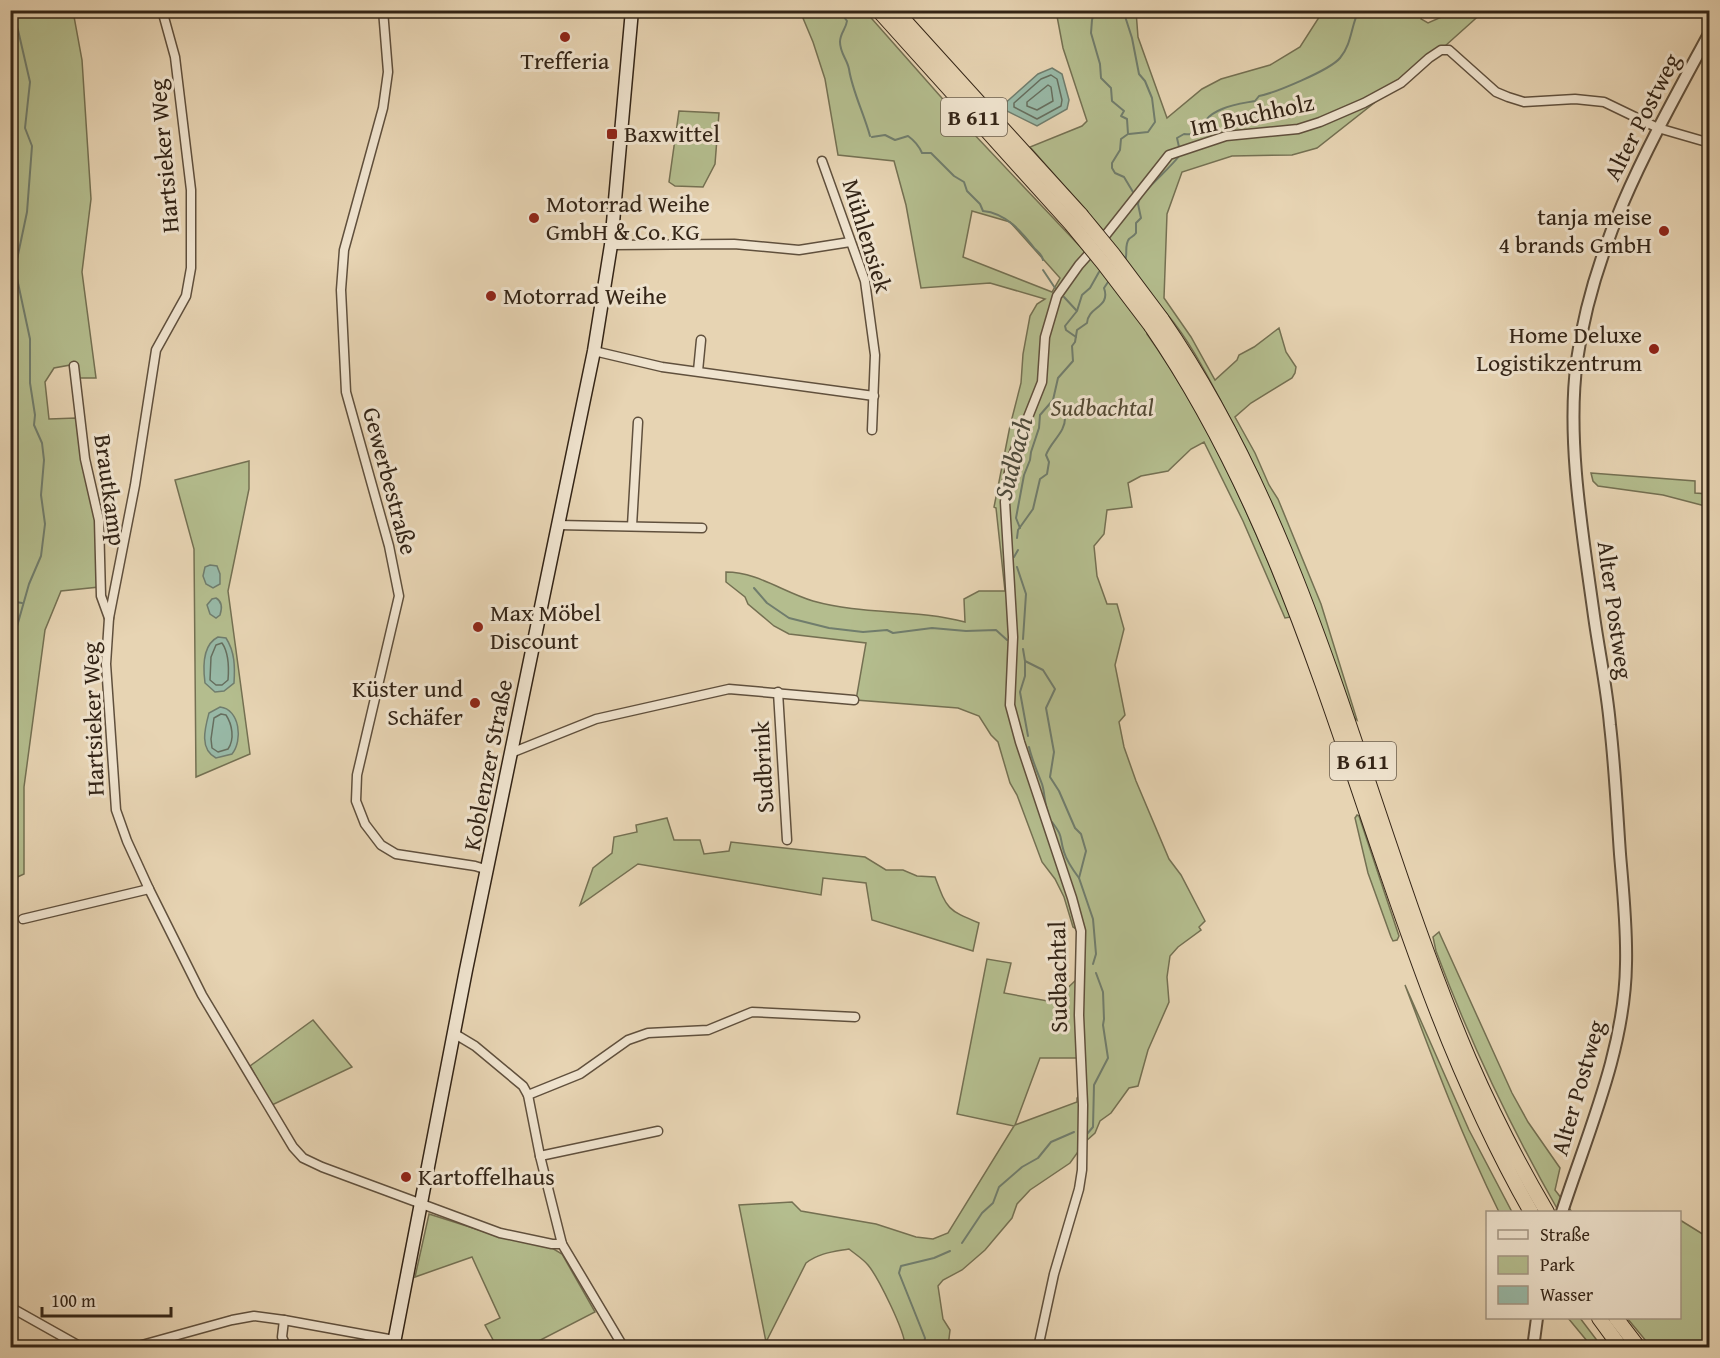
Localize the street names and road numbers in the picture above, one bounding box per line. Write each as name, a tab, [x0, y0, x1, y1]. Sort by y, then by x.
street label: Alter Postweg	[1594, 47, 1689, 187]
street label: Hartsieker Weg	[139, 78, 188, 234]
street label: Im Buchholz	[1187, 84, 1317, 145]
road number: B 611	[941, 98, 1007, 136]
street label: Mühlensiek	[834, 175, 902, 298]
street label: Gewerbestraße	[354, 403, 427, 558]
street label: Brautkamp	[85, 432, 136, 548]
street label: Alter Postweg	[1588, 539, 1643, 681]
street label: Hartsieker Weg	[72, 641, 113, 797]
street label: Koblenzer Straße	[454, 676, 521, 854]
street label: Sudbrink	[743, 719, 782, 814]
road number: B 611	[1330, 742, 1396, 780]
street label: Sudbachtal	[1039, 921, 1076, 1033]
street label: Alter Postweg	[1542, 1016, 1614, 1160]

